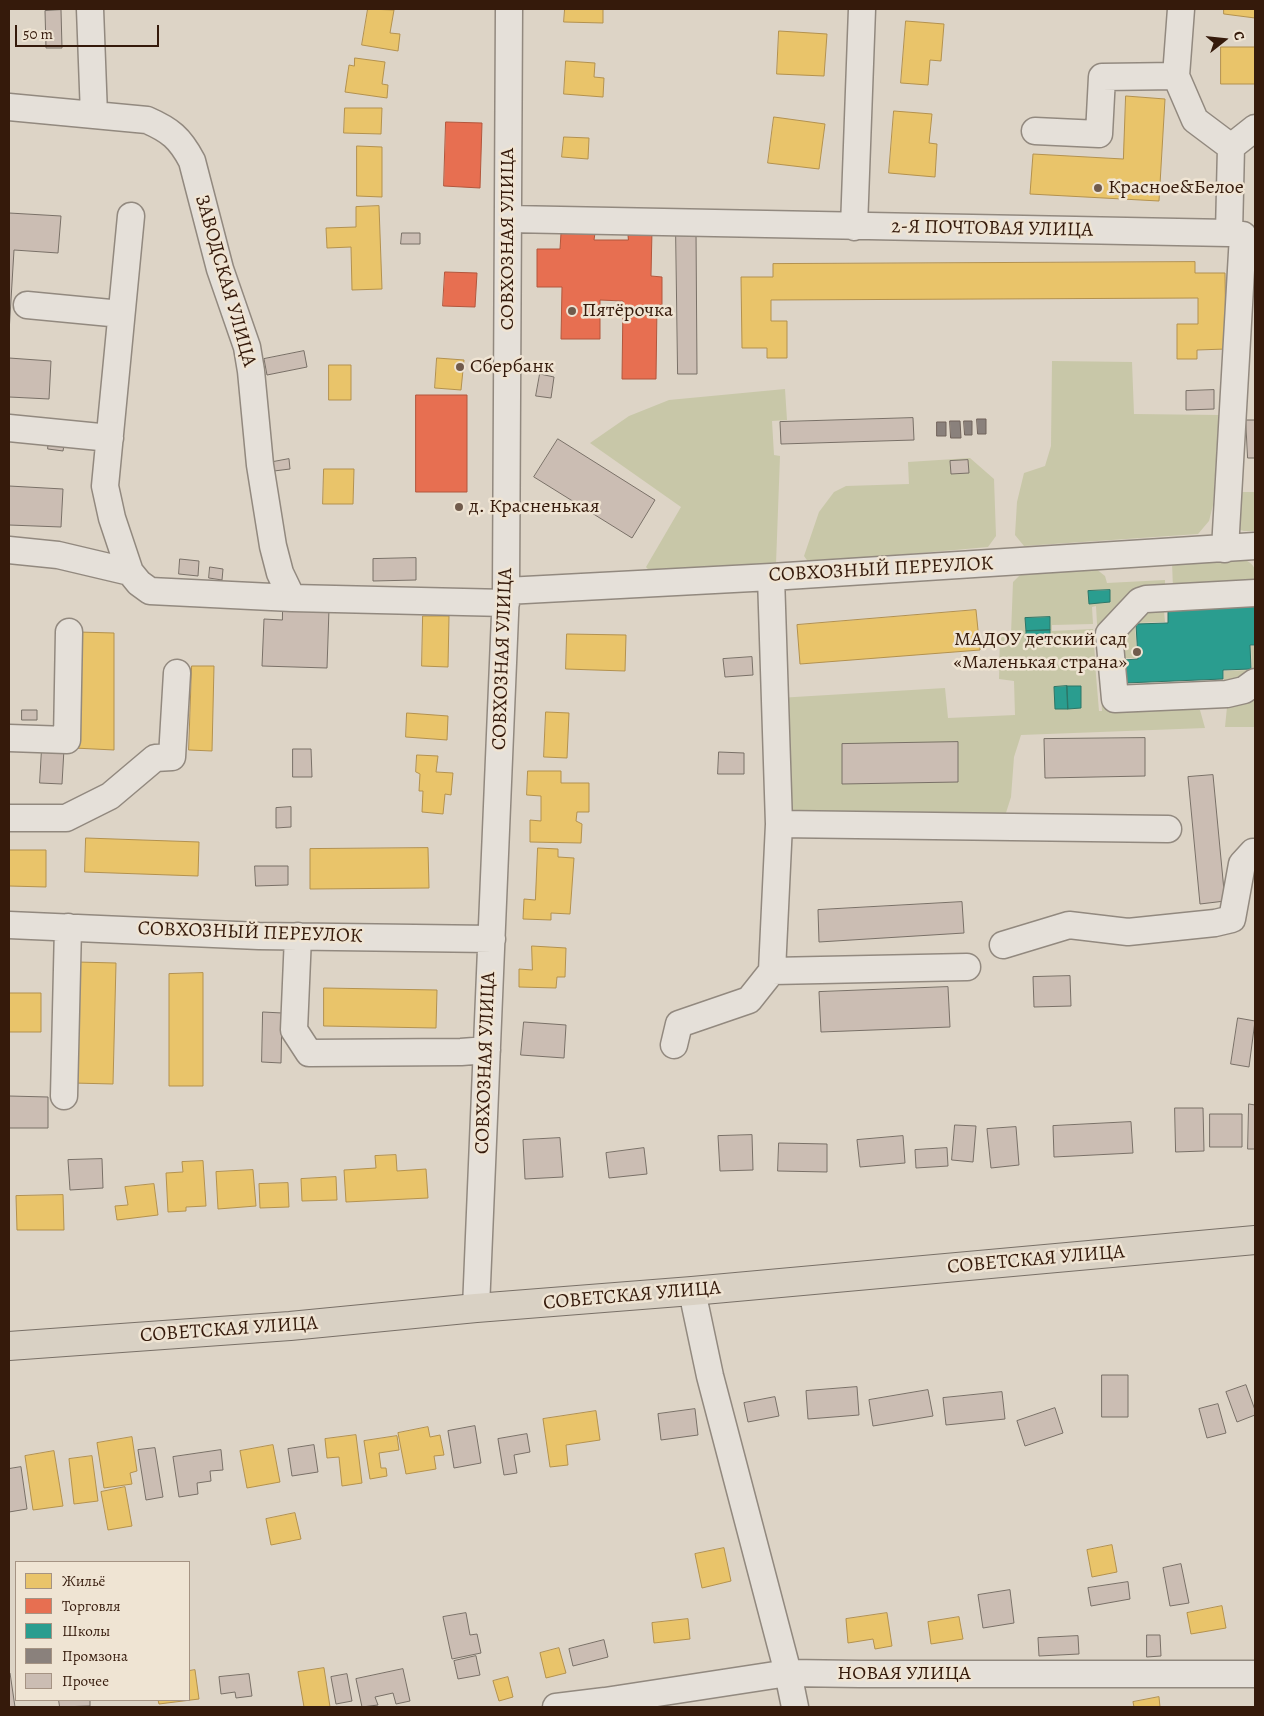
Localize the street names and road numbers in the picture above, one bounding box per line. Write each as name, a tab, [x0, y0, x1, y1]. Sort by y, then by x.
street label: СОВХОЗНАЯ УЛИЦА	[496, 148, 520, 330]
street label: ЗАВОДСКАЯ УЛИЦА	[189, 192, 261, 370]
street label: 2-Я ПОЧТОВАЯ УЛИЦА	[891, 215, 1093, 243]
street label: СОВХОЗНЫЙ ПЕРЕУЛОК	[768, 552, 994, 588]
street label: СОВХОЗНАЯ УЛИЦА	[488, 567, 518, 751]
street label: СОВХОЗНЫЙ ПЕРЕУЛОК	[137, 917, 363, 949]
street label: СОВХОЗНАЯ УЛИЦА	[471, 971, 501, 1155]
street label: СОВЕТСКАЯ УЛИЦА	[946, 1240, 1126, 1280]
street label: СОВЕТСКАЯ УЛИЦА	[542, 1276, 722, 1316]
street label: СОВЕТСКАЯ УЛИЦА	[139, 1312, 319, 1348]
street label: НОВАЯ УЛИЦА	[837, 1662, 971, 1686]

